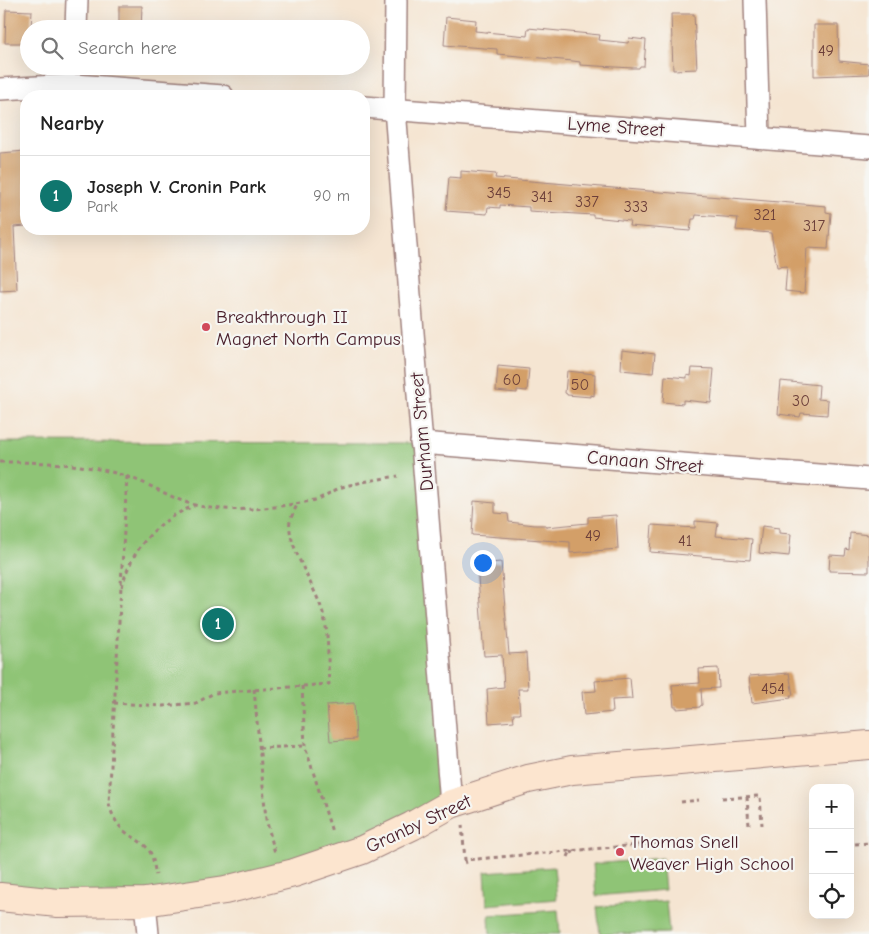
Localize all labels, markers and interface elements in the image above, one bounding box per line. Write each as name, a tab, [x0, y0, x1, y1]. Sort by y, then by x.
search box	[20, 20, 370, 75]
icon: search	[38, 34, 66, 62]
text: Search here	[78, 37, 177, 59]
house number: 49	[818, 42, 834, 60]
text: Nearby	[40, 111, 104, 135]
street label: Lyme Street	[567, 113, 666, 141]
text: Joseph V. Cronin Park	[87, 176, 266, 198]
house number: 345	[487, 184, 511, 202]
text: 1	[53, 187, 59, 205]
text: 90 m	[313, 187, 350, 205]
house number: 341	[531, 188, 553, 206]
house number: 337	[575, 193, 599, 211]
text: Park	[87, 198, 118, 216]
house number: 333	[624, 198, 648, 216]
house number: 321	[754, 206, 776, 224]
house number: 317	[803, 217, 825, 235]
place label: Breakthrough II Magnet North Campus	[216, 306, 401, 350]
marker: Breakthrough II Magnet North Campus	[200, 321, 212, 333]
street label: Durham Street	[406, 371, 438, 492]
house number: 60	[503, 371, 521, 389]
house number: 50	[571, 376, 589, 394]
house number: 30	[792, 392, 810, 410]
street label: Canaan Street	[586, 446, 704, 478]
house number: 49	[585, 527, 601, 545]
house number: 41	[678, 532, 692, 550]
your location	[470, 550, 496, 576]
pin: 1	[202, 605, 234, 643]
house number: 454	[761, 680, 785, 698]
map controls	[809, 784, 854, 919]
button: +	[809, 784, 854, 829]
street label: Granby Street	[362, 790, 475, 858]
button: −	[809, 829, 854, 874]
place label: Thomas Snell Weaver High School	[630, 831, 794, 875]
marker: Thomas Snell Weaver High School	[614, 846, 626, 858]
button: locate	[809, 874, 854, 919]

